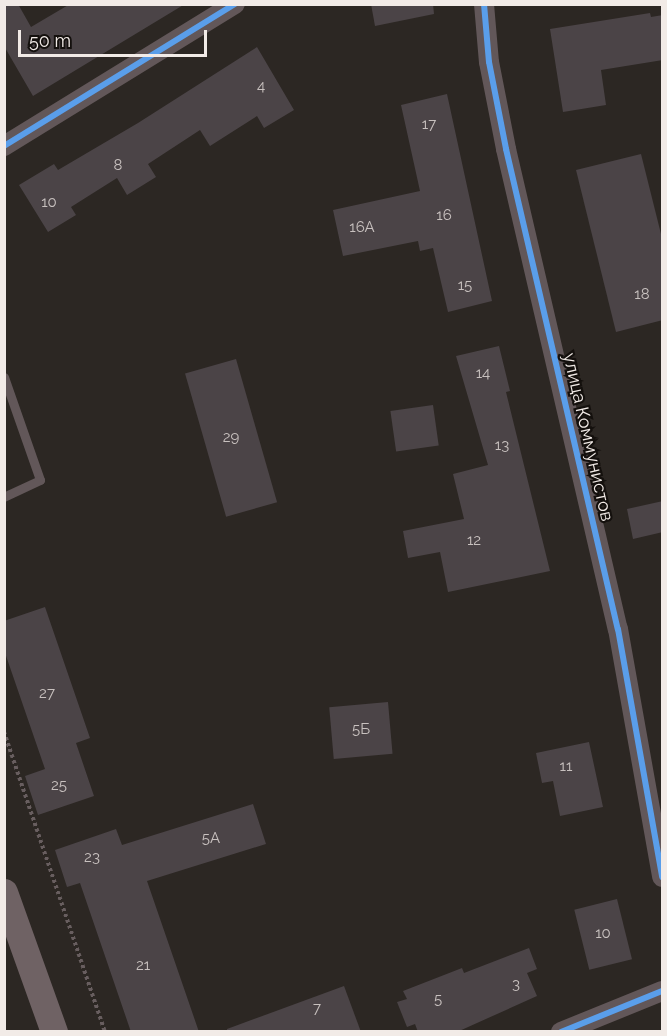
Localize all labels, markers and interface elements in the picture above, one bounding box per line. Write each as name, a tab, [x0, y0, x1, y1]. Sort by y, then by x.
scale bar	[21, 18, 210, 56]
text: 50 m	[29, 30, 71, 51]
house number: 4	[257, 78, 265, 96]
house number: 17	[422, 116, 436, 134]
house number: 8	[114, 157, 122, 175]
house number: 10	[41, 194, 57, 212]
house number: 16	[436, 207, 452, 225]
house number: 16А	[349, 219, 375, 237]
house number: 15	[458, 277, 472, 295]
house number: 18	[634, 286, 650, 304]
street label: улица Коммунистов	[558, 351, 618, 523]
house number: 14	[476, 365, 490, 383]
house number: 29	[223, 429, 239, 447]
house number: 13	[495, 437, 509, 455]
house number: 12	[467, 532, 481, 550]
house number: 27	[39, 685, 55, 703]
house number: 5Б	[352, 721, 370, 739]
house number: 11	[560, 758, 572, 776]
house number: 25	[51, 777, 67, 795]
house number: 5А	[202, 830, 220, 848]
house number: 23	[84, 849, 100, 867]
house number: 10	[595, 925, 611, 943]
house number: 21	[136, 957, 150, 975]
house number: 3	[512, 976, 520, 994]
house number: 5	[434, 991, 442, 1009]
house number: 7	[313, 1000, 321, 1018]

